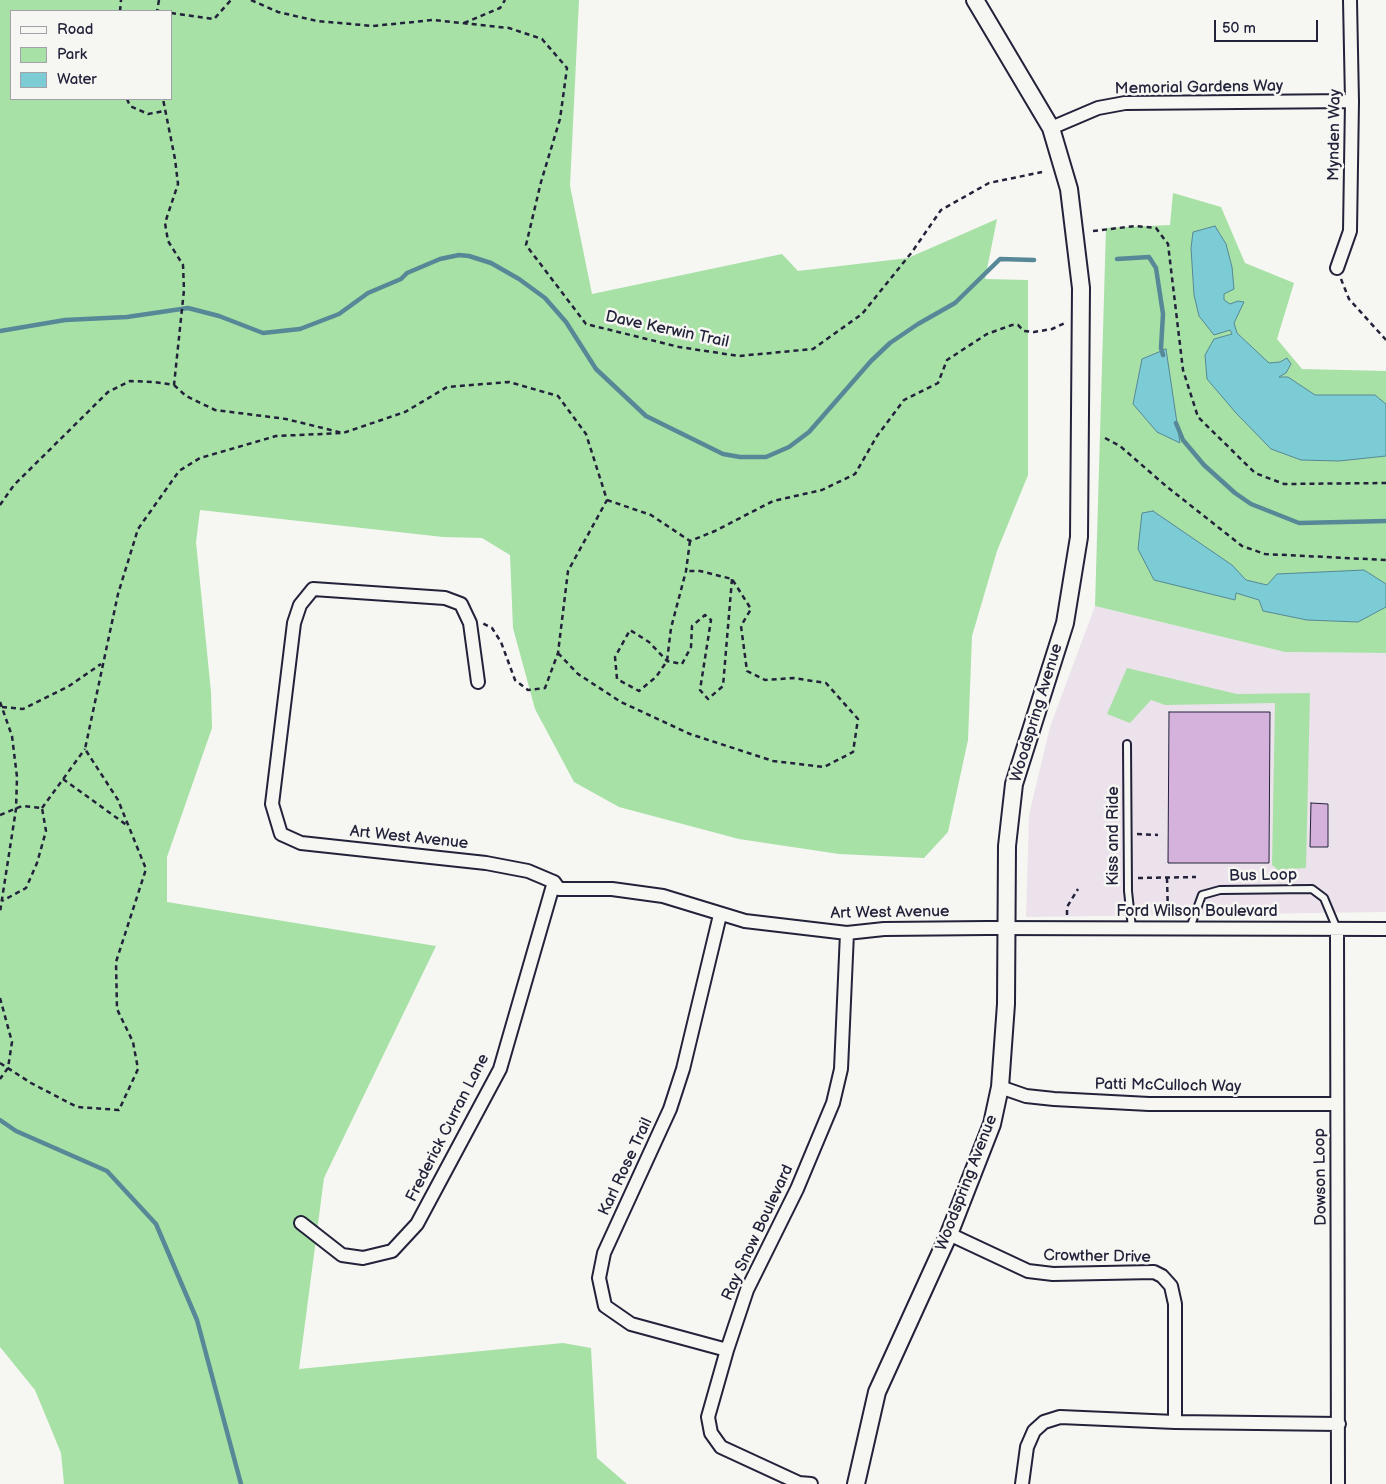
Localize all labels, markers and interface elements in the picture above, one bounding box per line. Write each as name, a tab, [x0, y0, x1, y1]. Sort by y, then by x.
legend	[10, 10, 172, 100]
scale bar	[1216, 10, 1320, 42]
text: 50 m	[1222, 19, 1256, 38]
text: Road	[57, 20, 93, 39]
text: Park	[57, 45, 87, 64]
text: Water	[57, 70, 97, 89]
street label: Memorial Gardens Way	[1115, 77, 1283, 99]
street label: Mynden Way	[1325, 89, 1345, 181]
street label: Dave Kerwin Trail	[604, 308, 730, 352]
street label: Woodspring Avenue	[1007, 641, 1067, 785]
street label: Kiss and Ride	[1104, 786, 1124, 886]
street label: Art West Avenue	[349, 822, 469, 854]
street label: Bus Loop	[1229, 866, 1297, 886]
street label: Art West Avenue	[830, 902, 950, 924]
street label: Ford Wilson Boulevard	[1116, 902, 1278, 922]
street label: Frederick Curran Lane	[402, 1051, 494, 1205]
street label: Patti McCulloch Way	[1094, 1075, 1242, 1097]
street label: Woodspring Avenue	[932, 1112, 1002, 1254]
street label: Karl Rose Trail	[595, 1115, 657, 1219]
street label: Dowson Loop	[1311, 1128, 1331, 1226]
street label: Ray Snow Boulevard	[718, 1162, 798, 1304]
street label: Crowther Drive	[1043, 1246, 1151, 1268]

